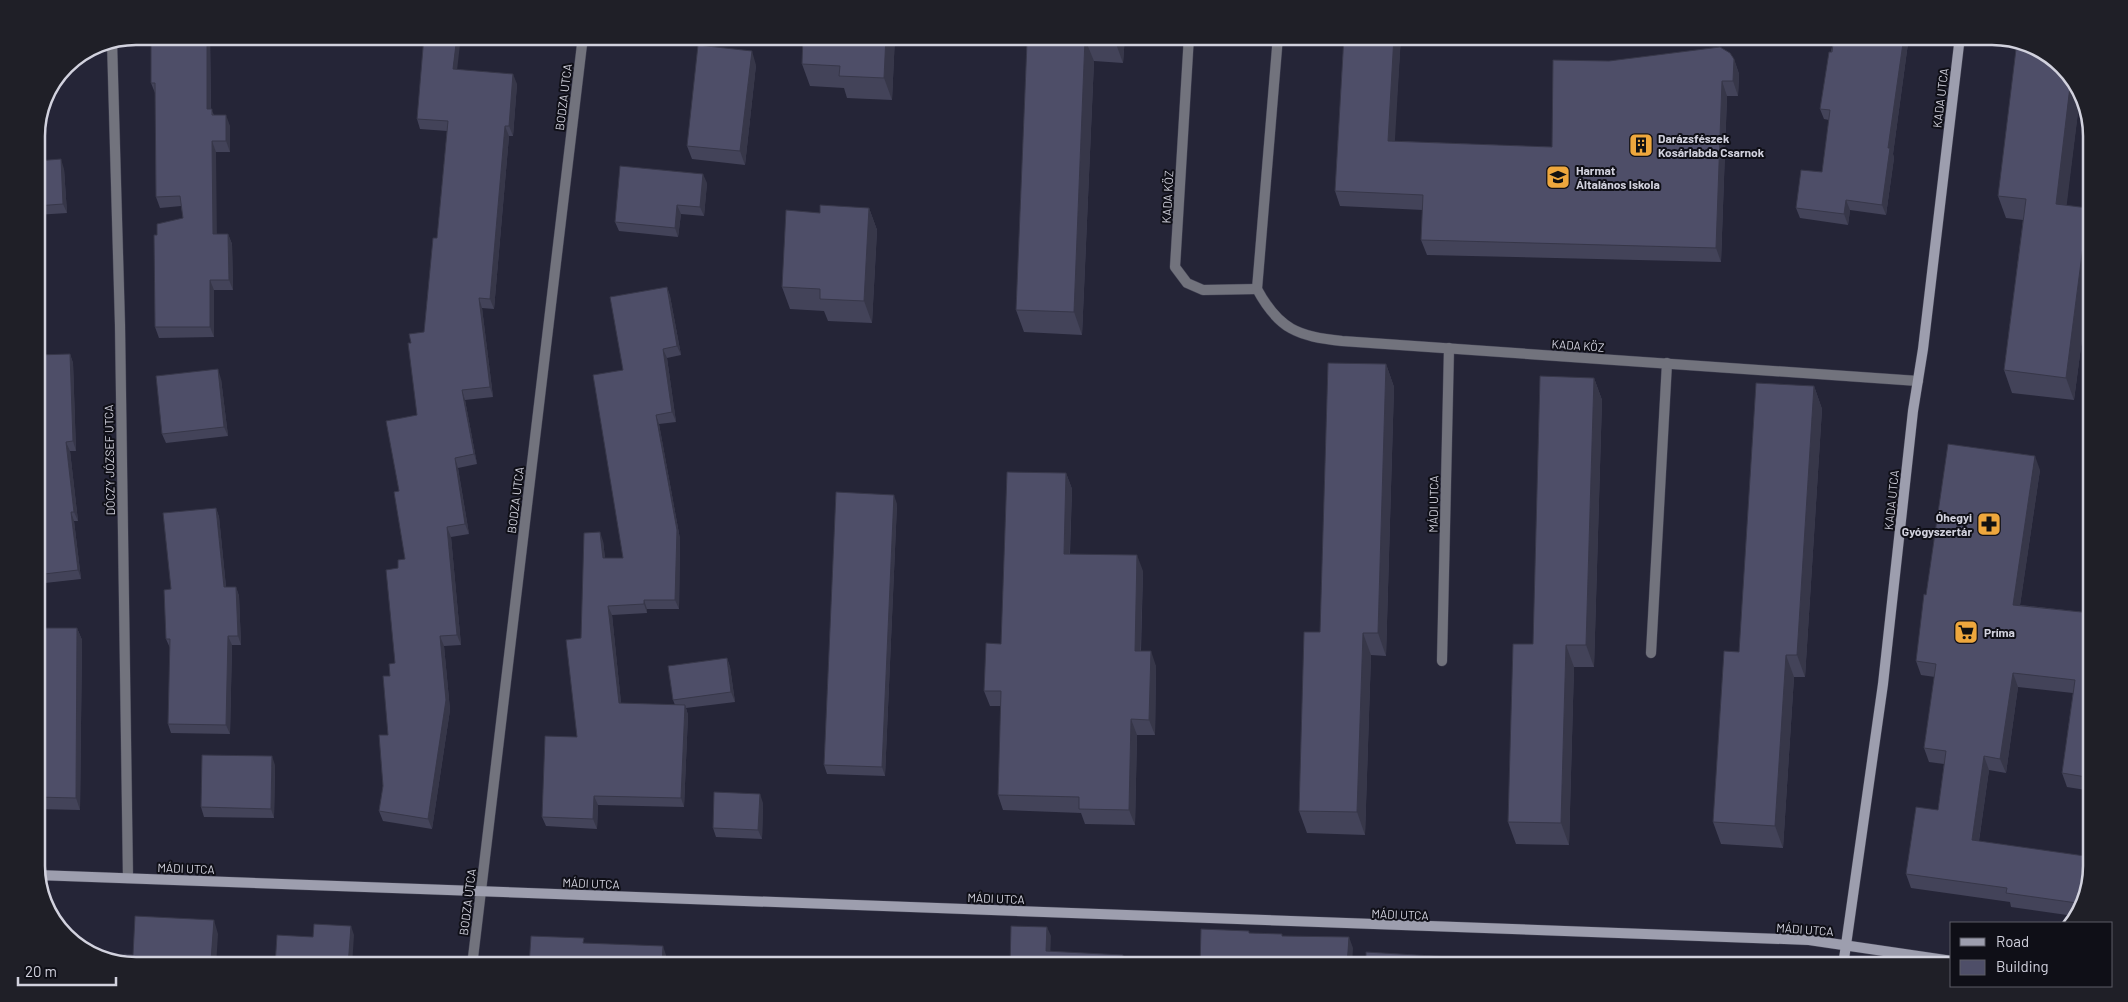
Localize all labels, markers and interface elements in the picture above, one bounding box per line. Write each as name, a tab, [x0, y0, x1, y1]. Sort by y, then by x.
street label: BODZA UTCA	[552, 63, 574, 131]
street label: KADA UTCA	[1929, 67, 1951, 129]
place label: Darázsfészek Kosárlabda Csarnok	[1658, 131, 1765, 159]
building icon: Darázsfészek Kosárlabda Csarnok	[1628, 132, 1654, 158]
place label: Harmat Általános Iskola	[1576, 163, 1660, 191]
school or university icon: Harmat Általános Iskola	[1545, 164, 1571, 190]
street label: KADA KÖZ	[1159, 170, 1175, 224]
street label: KADA KÖZ	[1551, 336, 1605, 354]
street label: DÓCZY JÓZSEF UTCA	[101, 404, 117, 516]
street label: BODZA UTCA	[504, 466, 526, 534]
street label: KADA UTCA	[1881, 469, 1901, 531]
street label: MÁDI UTCA	[1426, 475, 1440, 533]
place label: Óhegyi Gyógyszertár	[1902, 510, 1972, 538]
pharmacy icon: Óhegyi Gyógyszertár	[1976, 511, 2002, 537]
supermarket icon: Príma	[1953, 619, 1979, 645]
place label: Príma	[1984, 625, 2015, 639]
street label: MÁDI UTCA	[157, 860, 215, 876]
street label: BODZA UTCA	[456, 868, 478, 936]
street label: MÁDI UTCA	[562, 875, 620, 891]
street label: MÁDI UTCA	[967, 890, 1025, 906]
street label: MÁDI UTCA	[1371, 906, 1429, 922]
street label: MÁDI UTCA	[1776, 920, 1834, 938]
legend	[1950, 922, 2113, 987]
text: Road	[1996, 932, 2029, 950]
scale bar	[18, 954, 115, 986]
text: Building	[1996, 957, 2049, 975]
text: 20 m	[25, 962, 57, 980]

